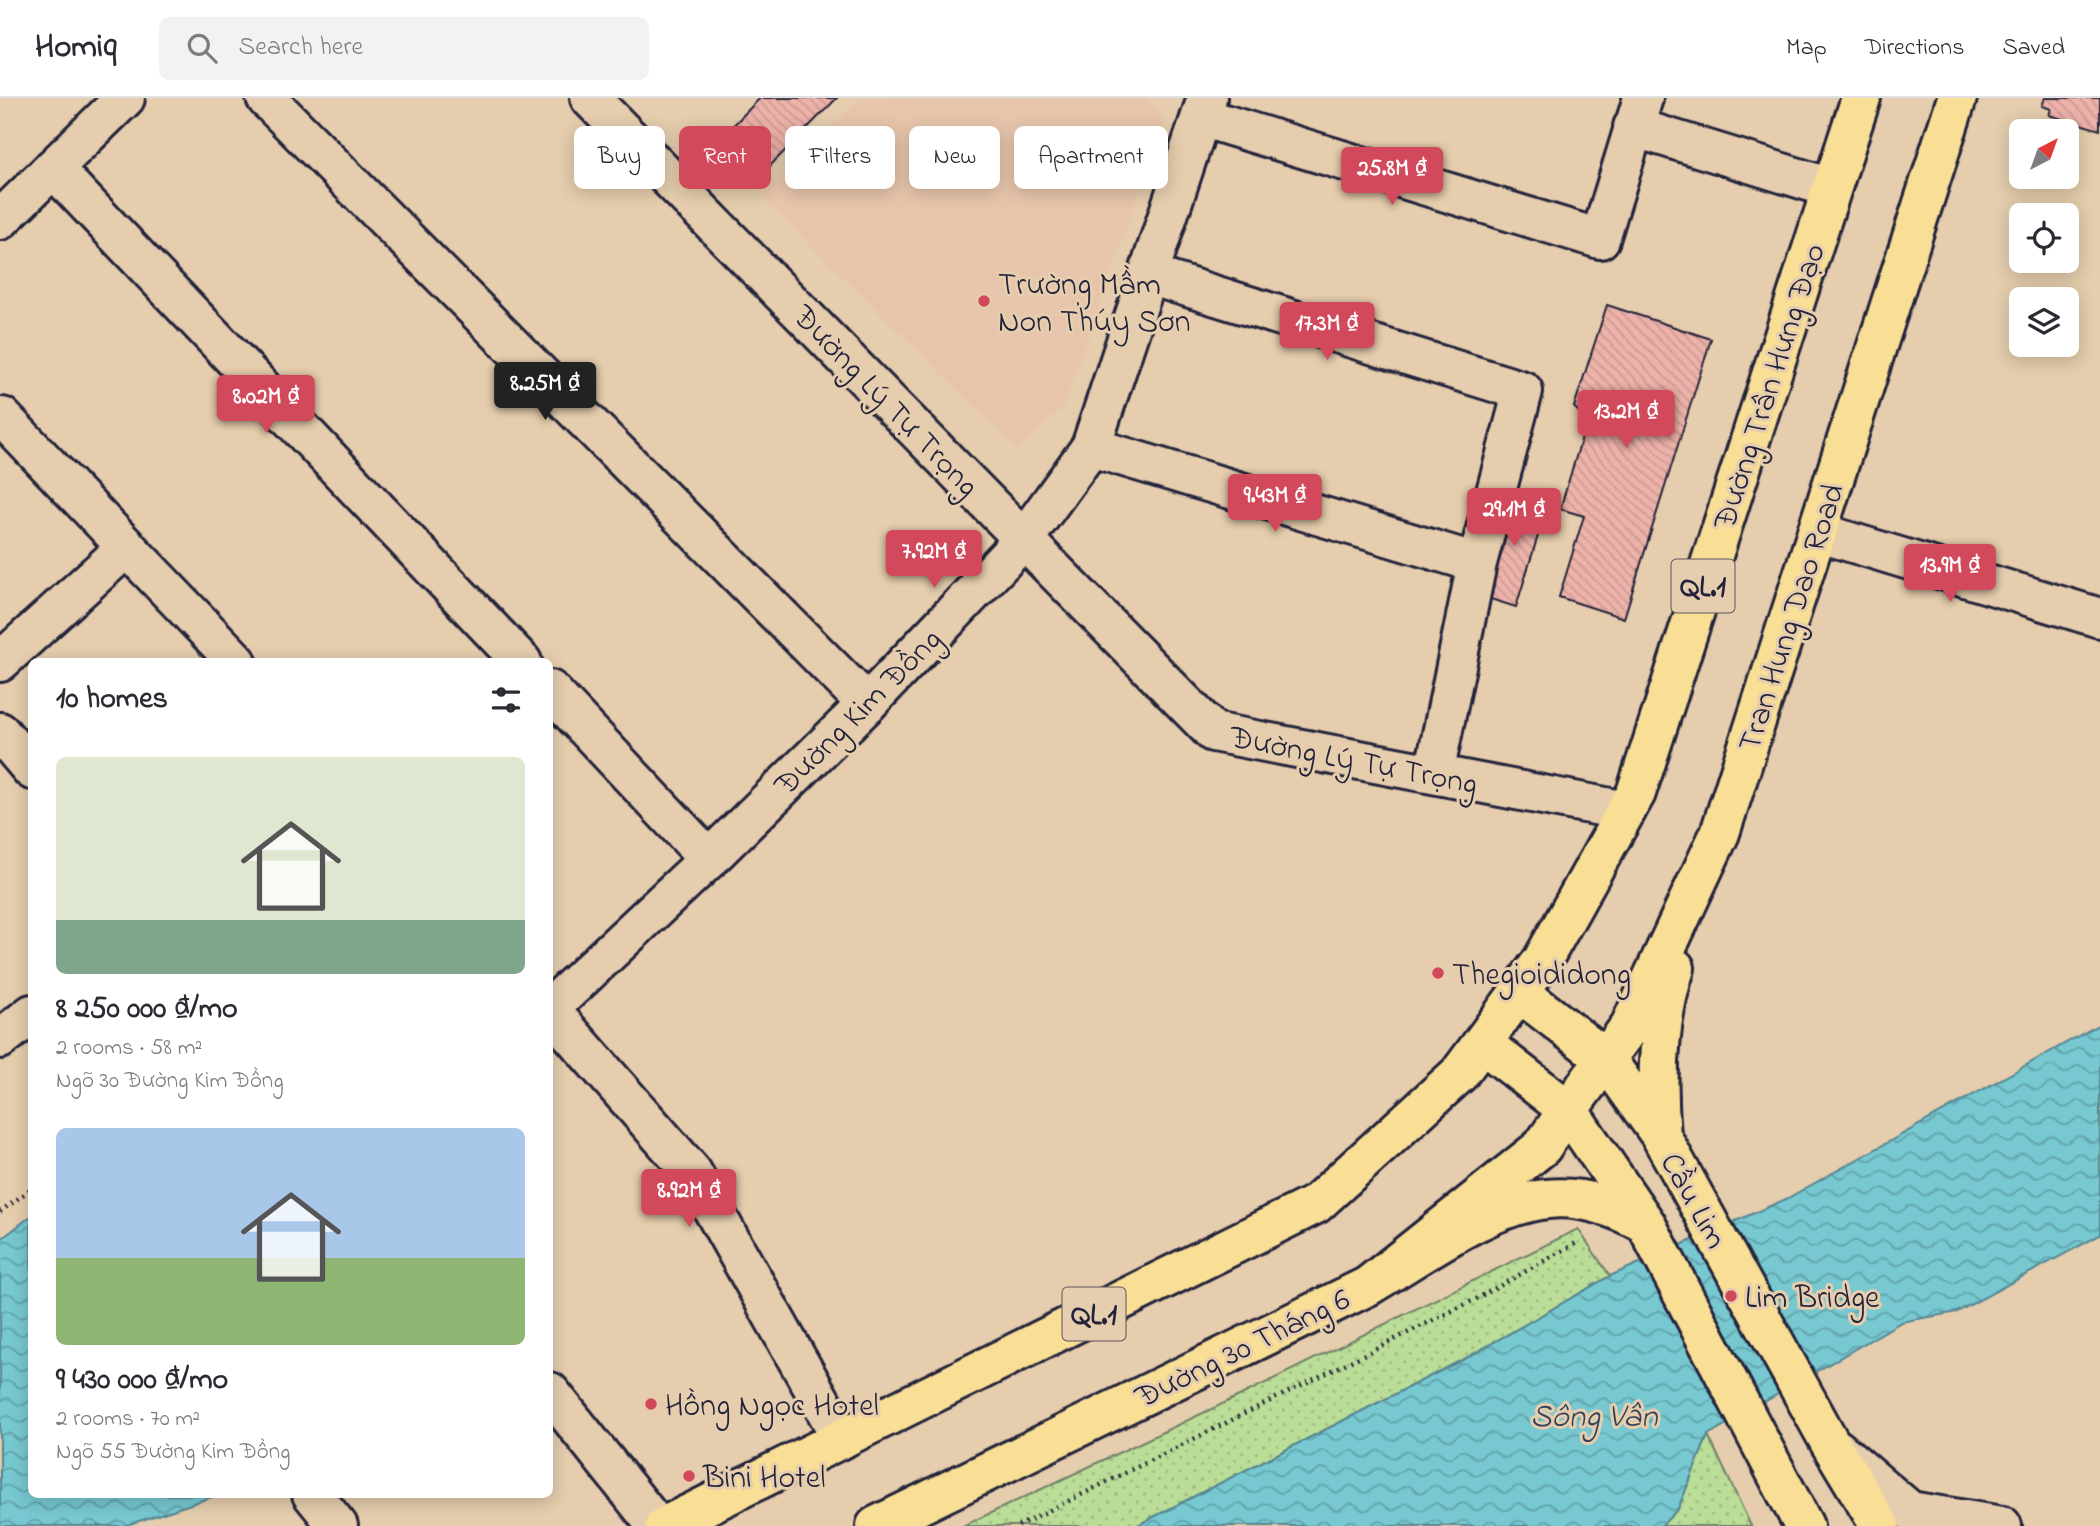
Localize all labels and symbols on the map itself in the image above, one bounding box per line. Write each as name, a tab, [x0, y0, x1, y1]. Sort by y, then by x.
north arrow	[2009, 119, 2079, 189]
pin: 25.8M ₫	[1327, 148, 1457, 207]
street label: Đường Trân Hưng Đạo	[1703, 238, 1840, 537]
place label: Trường Mầm Non Thúy Sơn	[998, 263, 1191, 347]
marker: Trường Mầm Non Thúy Sơn	[976, 293, 992, 309]
street label: Đường Lý Tự Trọng	[779, 295, 989, 509]
pin: 17.3M ₫	[1262, 302, 1392, 362]
pin: 8.25M ₫	[480, 362, 610, 422]
pin: 8.02M ₫	[201, 376, 331, 435]
pin: 13.2M ₫	[1561, 390, 1691, 450]
pin: 9.43M ₫	[1210, 474, 1340, 534]
street label: Tran Hung Dao Road	[1728, 478, 1859, 758]
pin: 29.1M ₫	[1449, 489, 1579, 548]
pin: 7.92M ₫	[869, 531, 999, 590]
pin: 13.9M ₫	[1885, 545, 2015, 604]
road number: QL.1	[1672, 559, 1734, 612]
street label: Đường Kim Đồng	[764, 619, 954, 809]
street label: Đường Lý Tự Trọng	[1224, 715, 1481, 810]
place label: Thegioididong	[1452, 953, 1631, 1000]
marker: Thegioididong	[1430, 965, 1446, 981]
street label: Cầu Lim	[1646, 1145, 1738, 1258]
pin: 8.92M ₫	[624, 1170, 754, 1229]
place label: Lim Bridge	[1745, 1276, 1880, 1323]
street label: Đường 30 Tháng 6	[1127, 1278, 1359, 1423]
road number: QL.1	[1062, 1288, 1126, 1340]
marker: Lim Bridge	[1723, 1288, 1739, 1304]
place label: Hồng Ngọc Hotel	[665, 1384, 879, 1431]
water label: Sông Vân	[1530, 1394, 1659, 1443]
marker: Hồng Ngọc Hotel	[643, 1396, 659, 1412]
place label: Bini Hotel	[702, 1456, 826, 1503]
marker: Bini Hotel	[681, 1468, 697, 1484]

